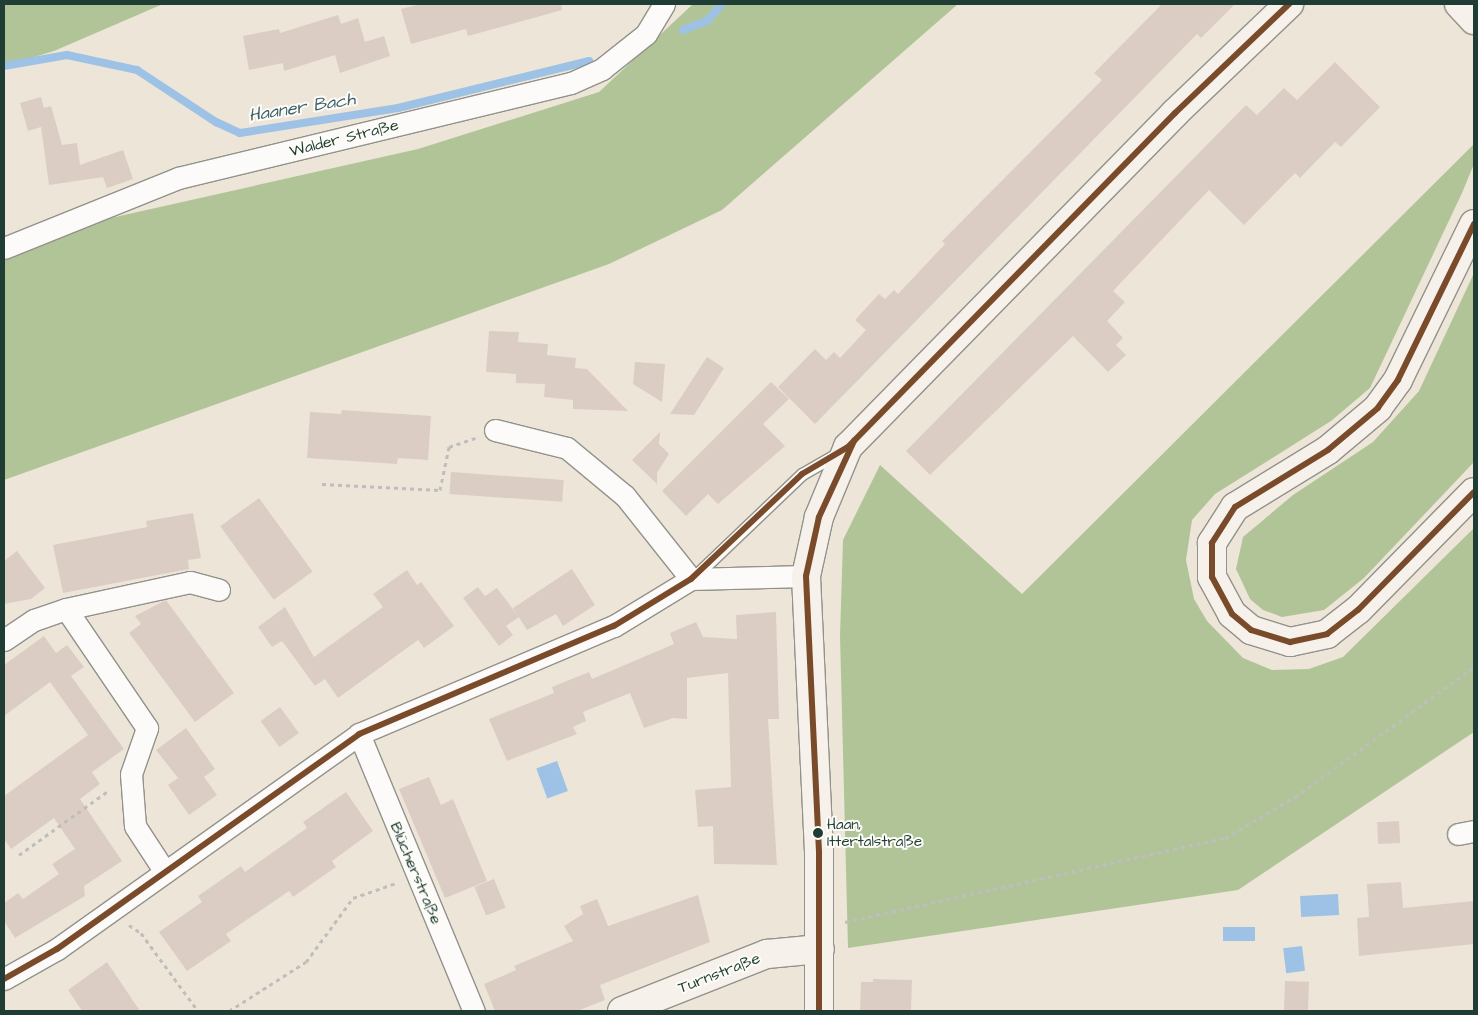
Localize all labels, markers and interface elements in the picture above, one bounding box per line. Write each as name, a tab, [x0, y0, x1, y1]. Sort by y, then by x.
water label: Haaner Bach	[247, 89, 357, 127]
street label: Walder Straße	[288, 115, 400, 161]
place label: Haan, Ittertalstraße	[827, 815, 922, 850]
street label: Blücherstraße	[386, 819, 446, 927]
marker: Haan, Ittertalstraße	[813, 828, 823, 838]
street label: Turnstraße	[675, 949, 763, 997]

